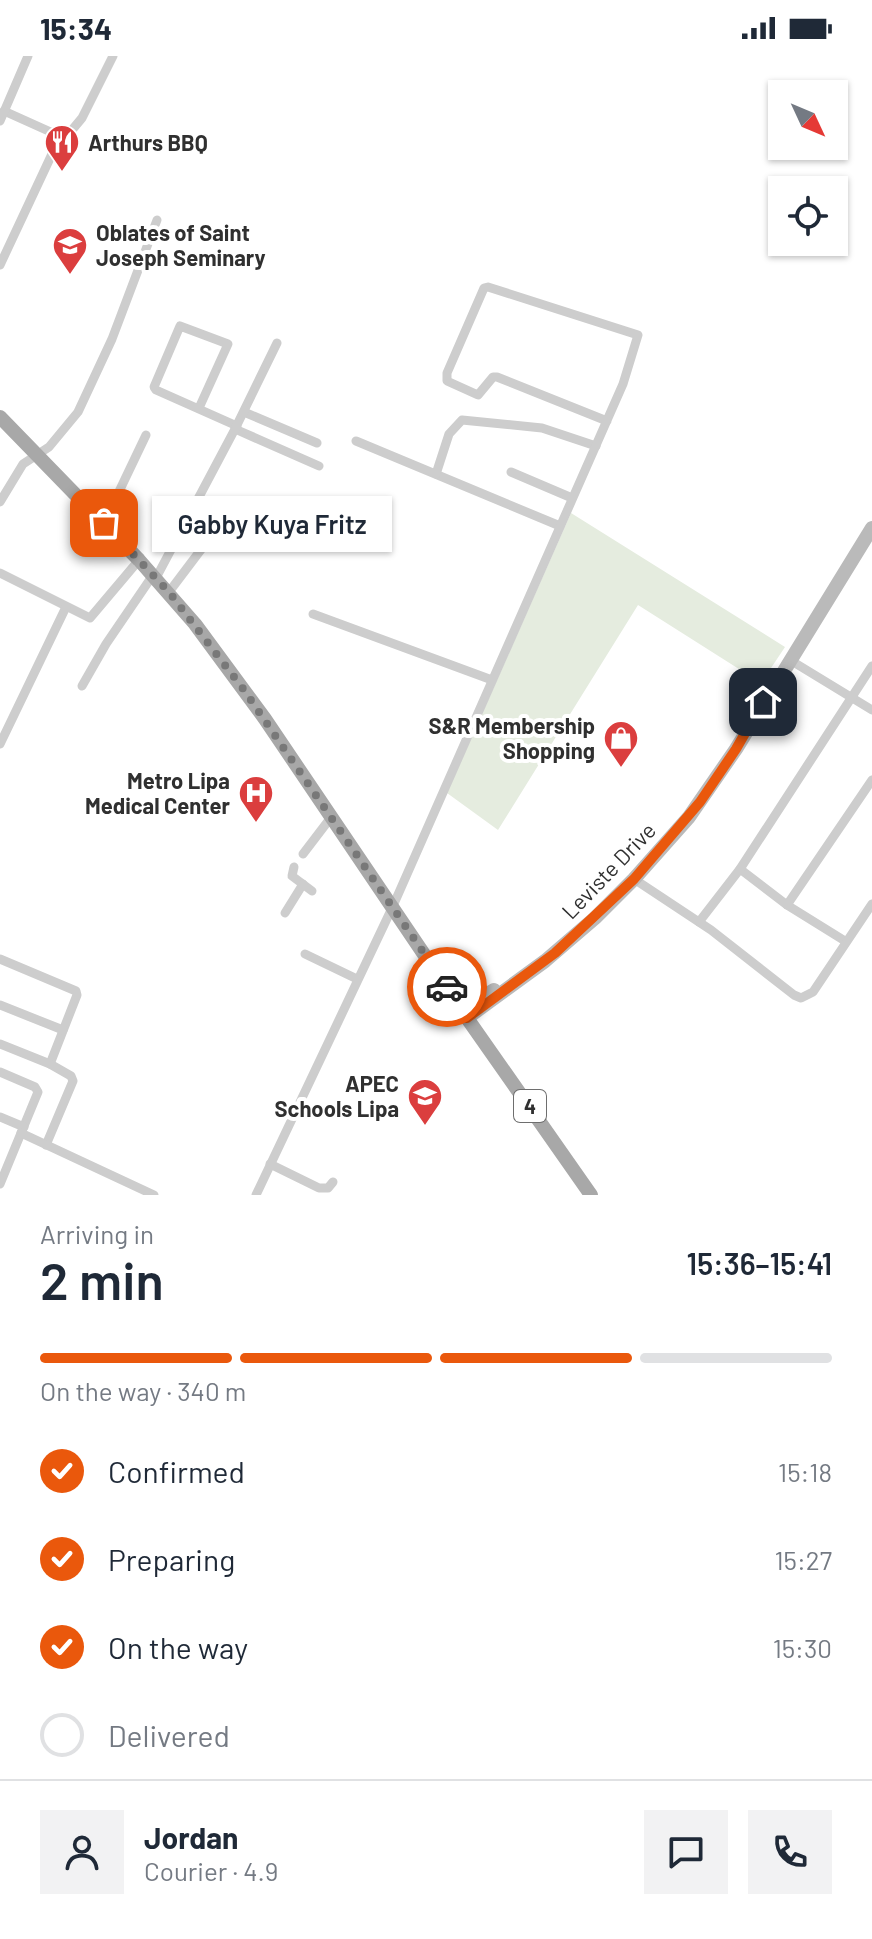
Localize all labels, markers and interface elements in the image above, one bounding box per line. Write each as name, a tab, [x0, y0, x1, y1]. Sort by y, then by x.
text: 15:34	[40, 10, 112, 46]
north arrow	[768, 80, 848, 160]
map controls	[768, 80, 848, 256]
restaurant icon: Arthurs BBQ	[43, 123, 81, 173]
place label: Arthurs BBQ	[88, 129, 208, 155]
button: locate	[768, 176, 848, 256]
place label: Oblates of Saint Joseph Seminary	[96, 219, 266, 270]
school or university icon: Oblates of Saint Joseph Seminary	[51, 226, 89, 276]
pin	[70, 489, 138, 557]
callout: Gabby Kuya Fritz	[152, 495, 392, 551]
icon: bag	[82, 501, 126, 545]
text: Gabby Kuya Fritz	[178, 508, 367, 539]
pin	[729, 668, 797, 736]
icon: home	[741, 680, 785, 724]
place label: S&R Membership Shopping	[429, 712, 595, 763]
shop icon: S&R Membership Shopping	[602, 719, 640, 769]
place label: Metro Lipa Medical Center	[85, 767, 231, 818]
hospital icon: Metro Lipa Medical Center	[237, 774, 275, 824]
street label: Leviste Drive	[556, 817, 660, 923]
courier	[407, 947, 487, 1027]
icon: car	[425, 965, 469, 1009]
place label: APEC Schools Lipa	[275, 1070, 399, 1121]
school or university icon: APEC Schools Lipa	[406, 1077, 444, 1127]
road number: 4	[514, 1090, 546, 1122]
text: Arriving in	[40, 1218, 154, 1249]
text: 15:36–15:41	[687, 1245, 832, 1281]
text: 2 min	[40, 1248, 164, 1310]
text: On the way · 340 m	[40, 1375, 246, 1406]
icon: check	[40, 1449, 84, 1493]
text: Confirmed	[108, 1453, 245, 1489]
text: 15:18	[778, 1456, 832, 1487]
icon: check	[40, 1537, 84, 1581]
text: Preparing	[108, 1541, 235, 1577]
text: 15:27	[774, 1544, 832, 1575]
icon: check	[40, 1625, 84, 1669]
text: On the way	[108, 1629, 248, 1665]
text: 15:30	[773, 1632, 832, 1663]
text: Delivered	[108, 1717, 230, 1753]
button: person	[40, 1810, 124, 1894]
button: chat	[644, 1810, 728, 1894]
button: phone	[748, 1810, 832, 1894]
text: Jordan	[144, 1819, 239, 1855]
text: Courier · 4.9	[144, 1855, 278, 1886]

